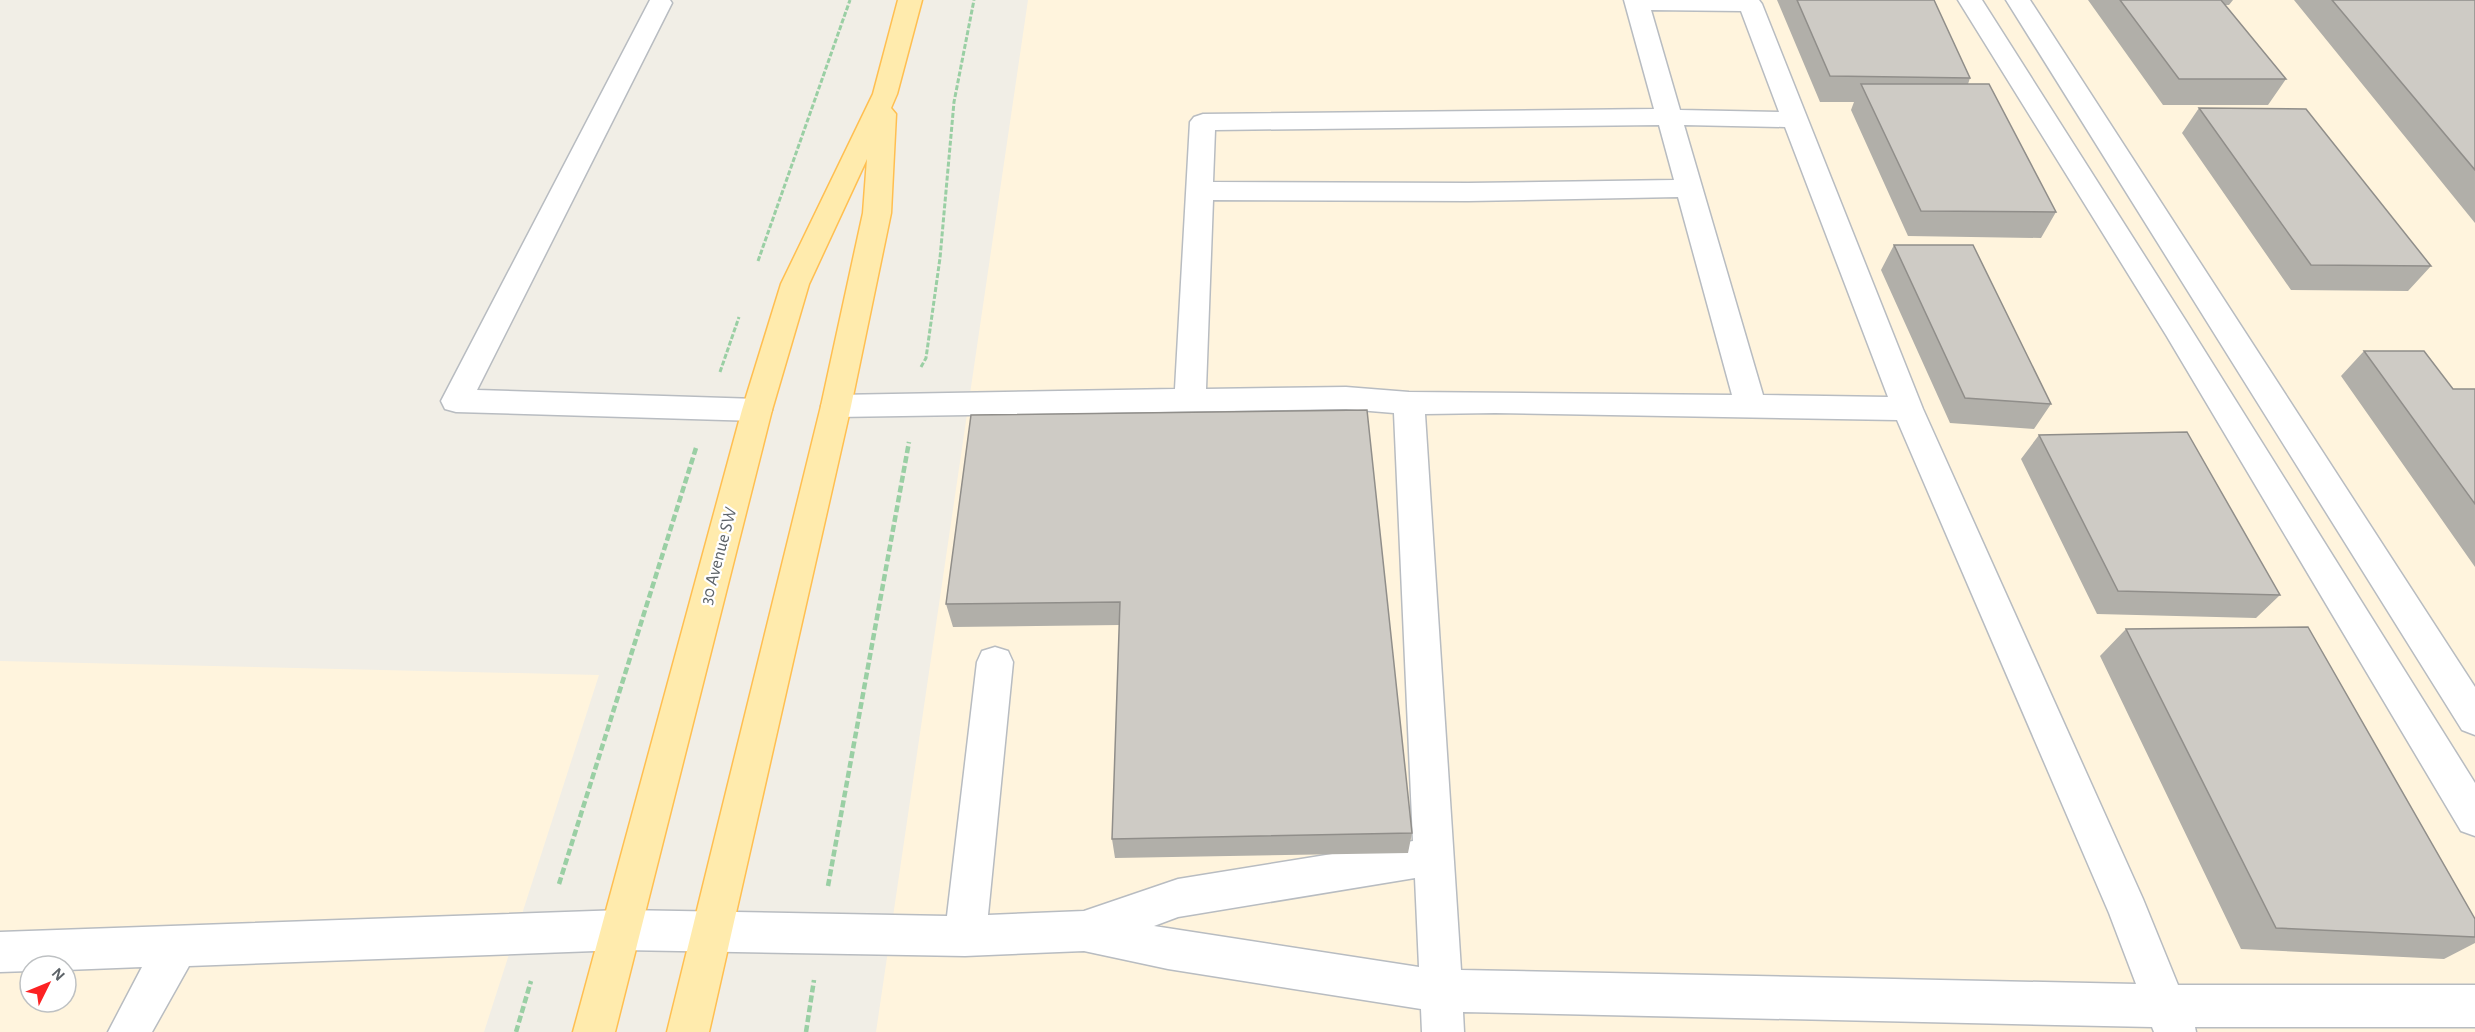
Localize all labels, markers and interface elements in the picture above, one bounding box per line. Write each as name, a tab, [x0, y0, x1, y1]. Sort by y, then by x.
street label: 30 Avenue SW	[697, 505, 741, 607]
north arrow	[18, 954, 78, 1014]
text: N	[49, 965, 68, 984]

